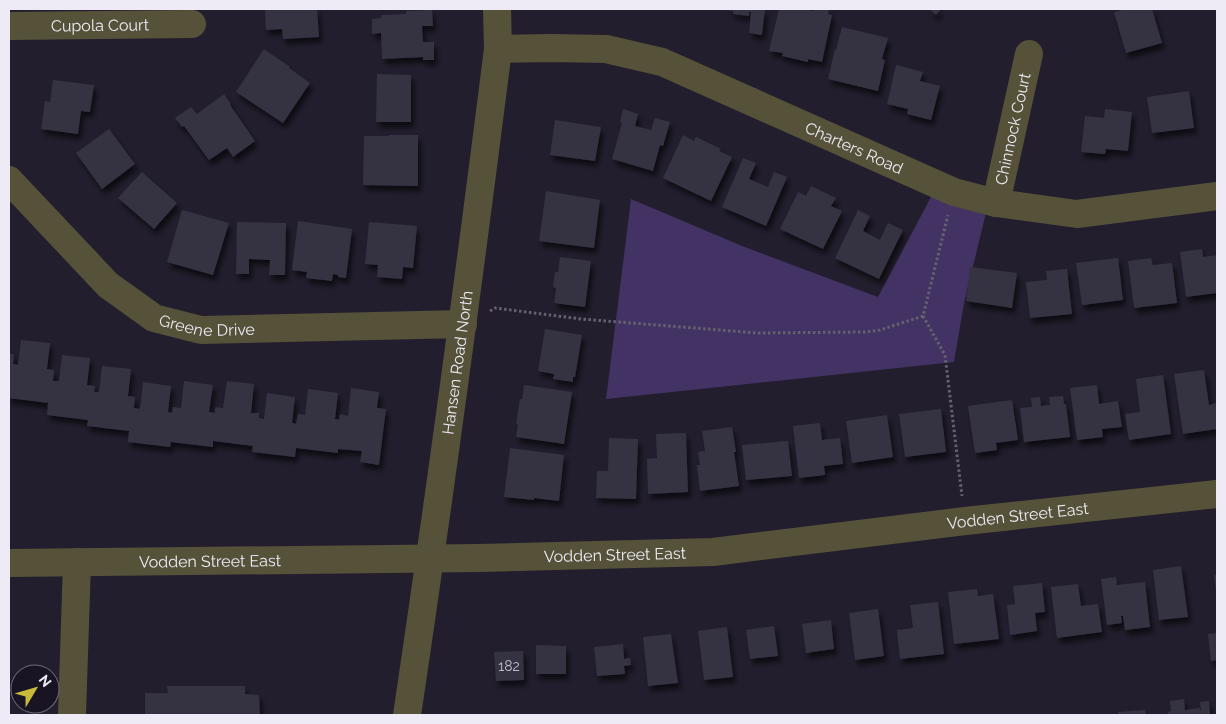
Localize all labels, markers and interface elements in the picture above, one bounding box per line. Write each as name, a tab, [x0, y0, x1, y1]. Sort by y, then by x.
street label: Cupola Court	[51, 15, 150, 35]
street label: Chinnock Court	[991, 70, 1034, 187]
street label: Charters Road	[802, 118, 906, 178]
street label: Hansen Road North	[438, 289, 476, 436]
street label: Greene Drive	[157, 310, 255, 340]
street label: Vodden Street East	[946, 498, 1090, 533]
street label: Vodden Street East	[544, 543, 687, 566]
street label: Vodden Street East	[139, 551, 282, 571]
house number: 182	[498, 658, 520, 674]
north arrow	[10, 664, 60, 714]
text: N	[36, 672, 55, 690]

